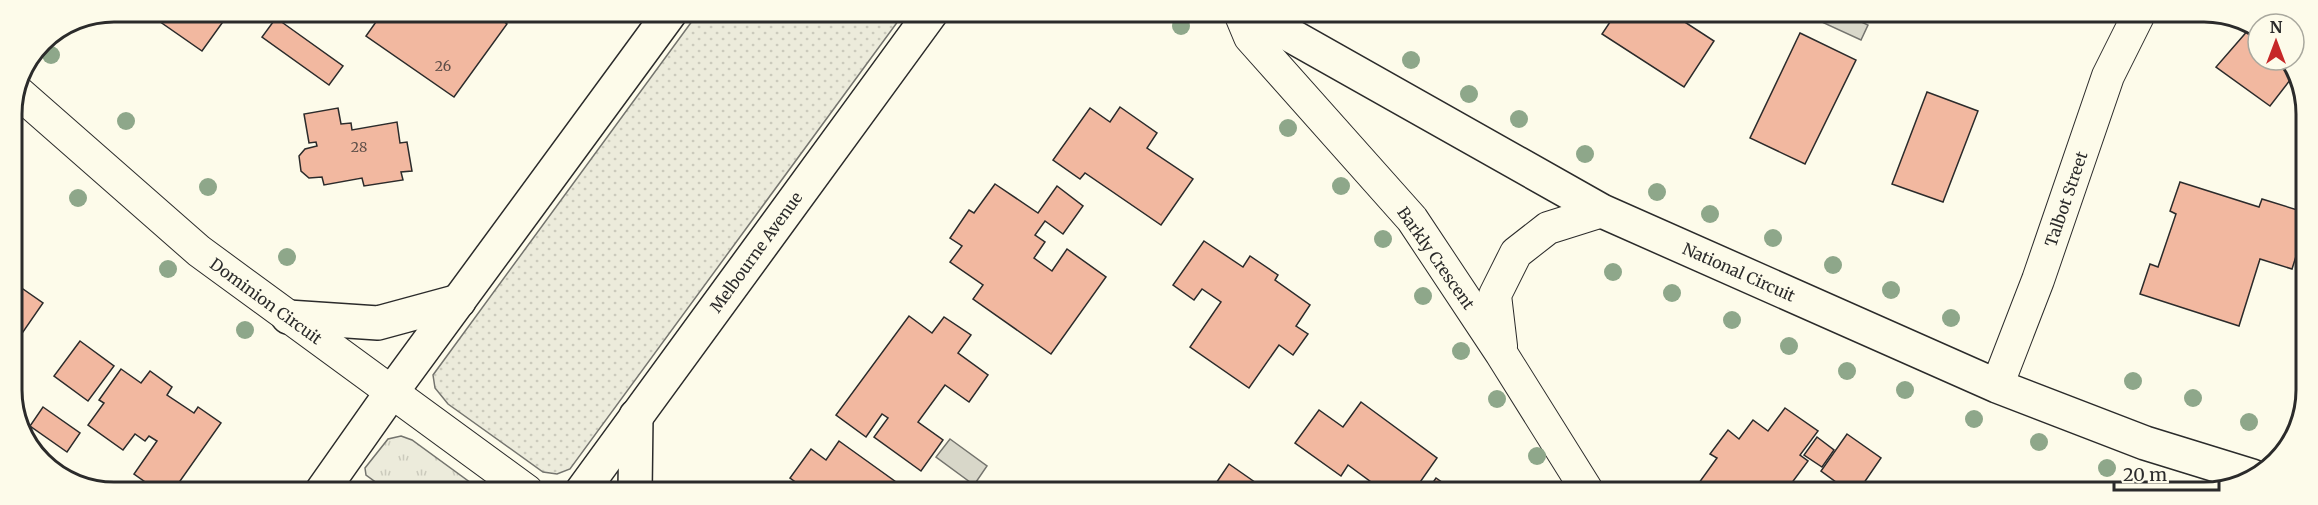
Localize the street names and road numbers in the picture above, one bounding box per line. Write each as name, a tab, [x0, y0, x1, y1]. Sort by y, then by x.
street label: Talbot Street	[2040, 148, 2092, 249]
street label: Melbourne Avenue	[706, 188, 806, 316]
street label: Barkly Crescent	[1393, 203, 1479, 314]
street label: National Circuit	[1680, 238, 1799, 306]
street label: Dominion Circuit	[206, 254, 327, 349]

